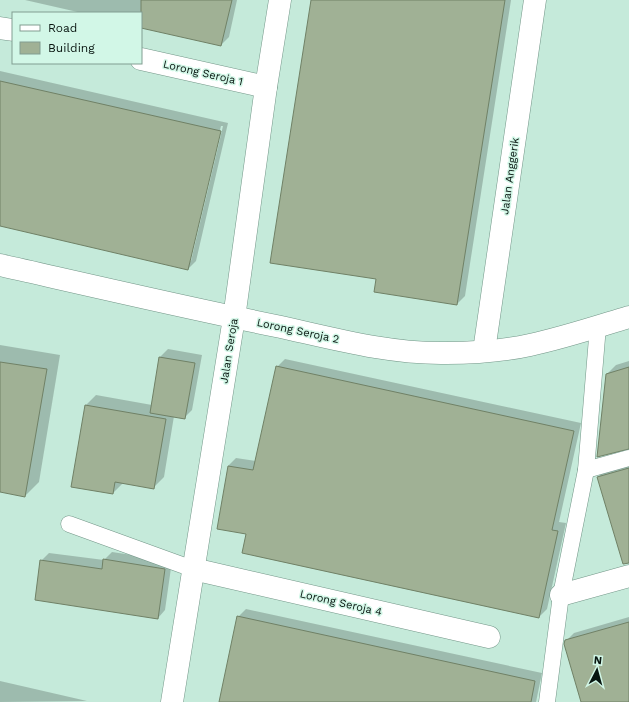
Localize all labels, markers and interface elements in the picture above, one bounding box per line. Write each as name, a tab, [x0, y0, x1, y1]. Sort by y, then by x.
legend	[12, 12, 142, 64]
text: Road	[48, 21, 77, 35]
text: Building	[48, 41, 95, 55]
street label: Lorong Seroja 1	[162, 58, 244, 88]
street label: Jalan Anggerik	[498, 137, 522, 215]
street label: Lorong Seroja 2	[256, 316, 340, 346]
street label: Jalan Seroja	[217, 317, 241, 385]
street label: Lorong Seroja 4	[299, 587, 384, 619]
north arrow	[577, 650, 617, 690]
text: N	[593, 654, 603, 667]

